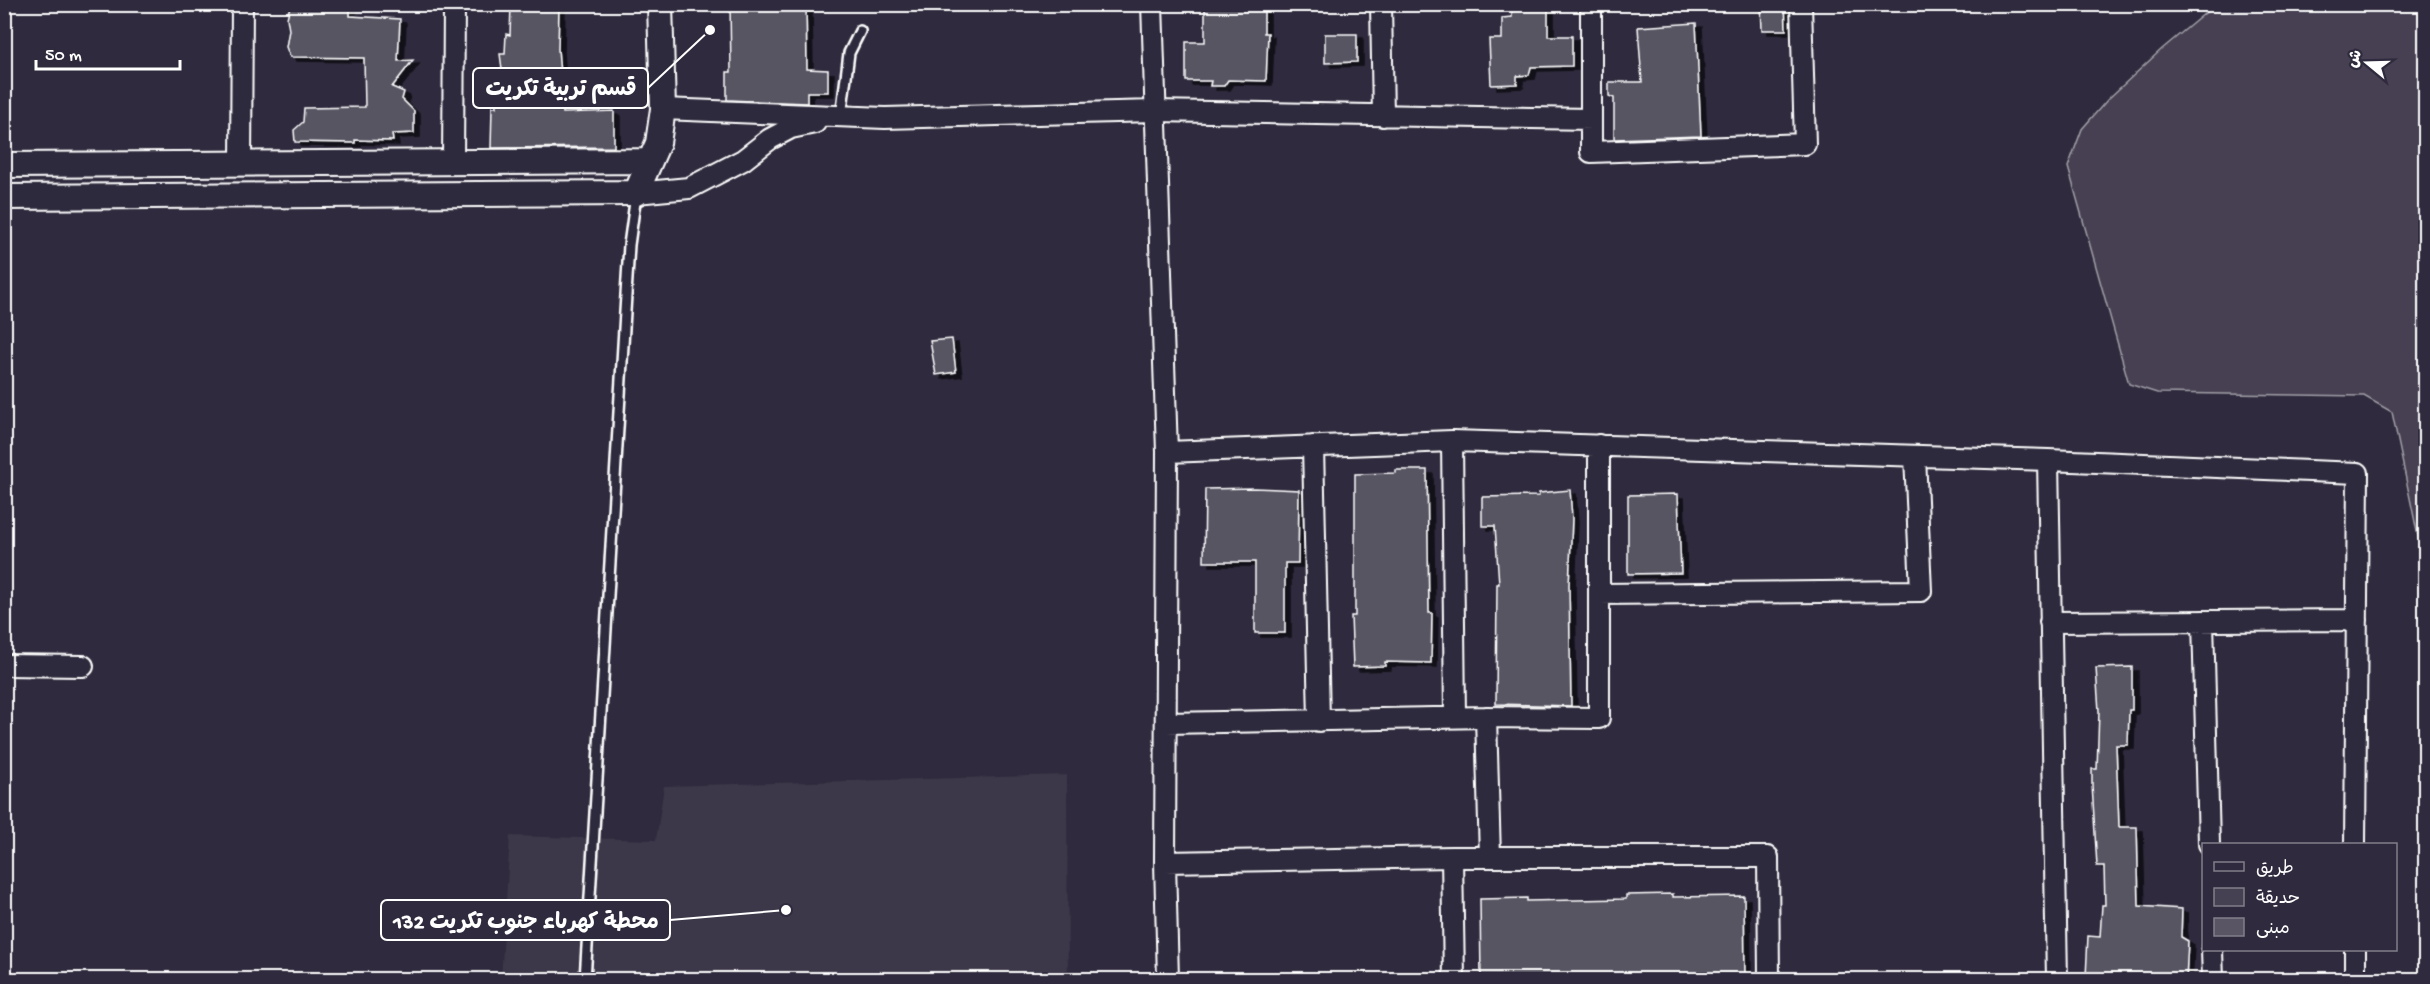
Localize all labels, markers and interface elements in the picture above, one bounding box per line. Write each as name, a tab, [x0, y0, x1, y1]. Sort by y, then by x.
scale bar	[36, 33, 180, 71]
north arrow	[2337, 33, 2397, 93]
text: 50 m	[45, 46, 82, 67]
text: ش	[2344, 48, 2368, 71]
callout: قسم تربية تكريت	[473, 68, 648, 108]
text: قسم تربية تكريت	[485, 76, 637, 104]
legend	[2202, 843, 2397, 951]
text: طريق	[2256, 859, 2294, 880]
text: حديقة	[2256, 889, 2300, 910]
callout: محطة كهرباء جنوب تكريت 132	[381, 900, 670, 940]
text: محطة كهرباء جنوب تكريت 132	[392, 910, 659, 937]
text: مبنى	[2256, 919, 2290, 940]

